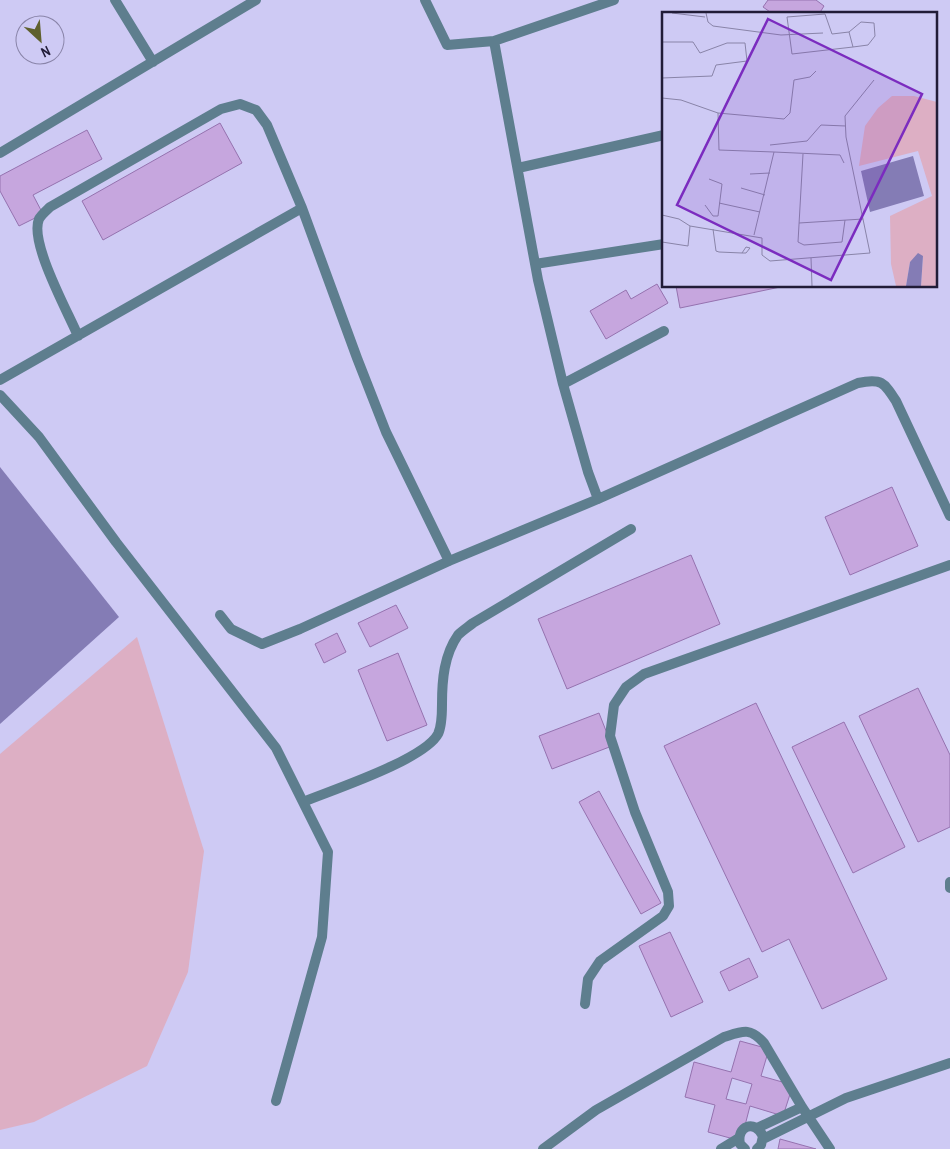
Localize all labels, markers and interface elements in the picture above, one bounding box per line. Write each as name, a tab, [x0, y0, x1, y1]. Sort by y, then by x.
inset map	[662, 12, 938, 288]
north arrow	[15, 15, 65, 65]
text: N	[38, 42, 53, 62]

